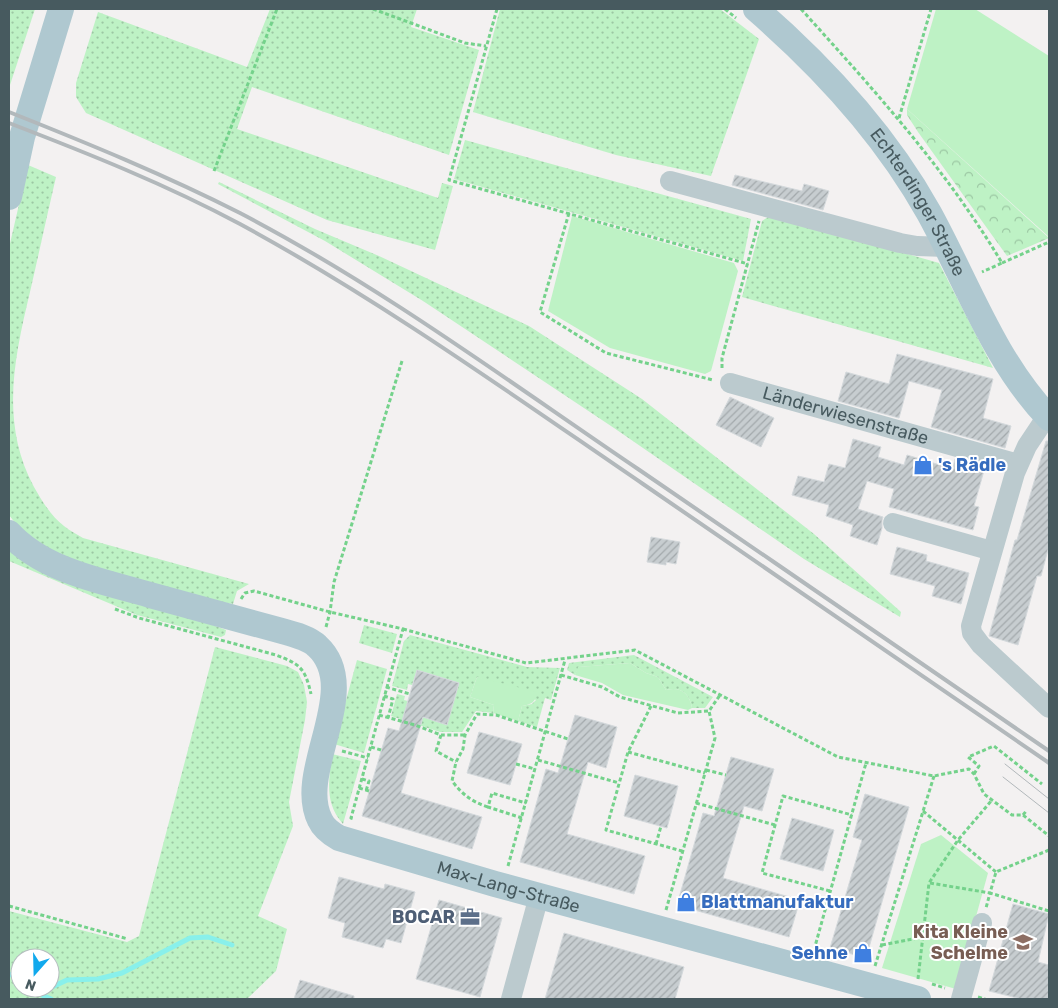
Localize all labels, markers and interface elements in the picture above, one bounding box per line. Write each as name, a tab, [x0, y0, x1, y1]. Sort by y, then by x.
street label: Echterdinger Straße	[865, 124, 970, 280]
street label: Länderwiesenstraße	[760, 382, 931, 449]
shop icon: 's Rädle	[912, 454, 934, 476]
place label: 's Rädle	[938, 454, 1006, 476]
street label: Max-Lang-Straße	[434, 856, 583, 918]
shop icon: Blattmanufaktur	[675, 891, 697, 913]
place label: Blattmanufaktur	[701, 891, 854, 913]
place label: BOCAR	[392, 906, 455, 928]
office icon: BOCAR	[459, 906, 481, 928]
place label: Kita Kleine Schelme	[913, 921, 1008, 964]
school or university icon: Kita Kleine Schelme	[1012, 931, 1034, 953]
place label: Sehne	[791, 942, 848, 964]
shop icon: Sehne	[852, 942, 874, 964]
north arrow	[10, 948, 60, 998]
text: N	[23, 975, 38, 994]

